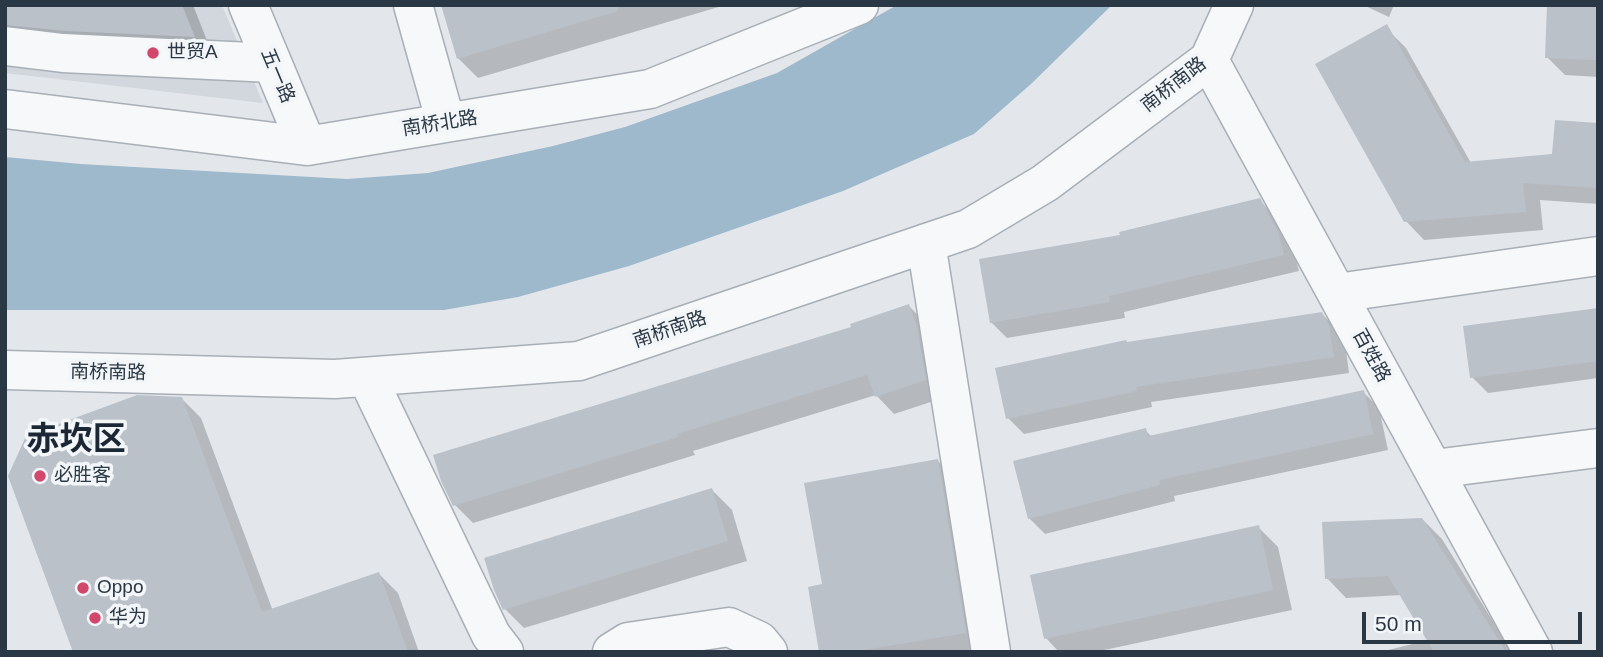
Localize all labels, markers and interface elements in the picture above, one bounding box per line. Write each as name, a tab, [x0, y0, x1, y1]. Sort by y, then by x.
place label: 世贸A	[167, 42, 218, 64]
marker: 世贸A	[145, 45, 161, 61]
street label: 五一路	[255, 45, 299, 107]
street label: 南桥南路	[1137, 53, 1211, 117]
street label: 南桥北路	[401, 107, 479, 141]
street label: 南桥南路	[630, 307, 710, 353]
street label: 百姓路	[1347, 326, 1395, 386]
street label: 南桥南路	[70, 361, 146, 385]
district label: 赤坎区	[27, 421, 125, 461]
place label: 必胜客	[54, 465, 111, 487]
marker: 必胜客	[32, 468, 48, 484]
place label: Oppo	[97, 577, 143, 599]
marker: Oppo	[75, 580, 91, 596]
scale bar	[1365, 598, 1586, 642]
place label: 华为	[109, 607, 147, 629]
marker: 华为	[87, 610, 103, 626]
text: 50 m	[1375, 612, 1422, 635]

